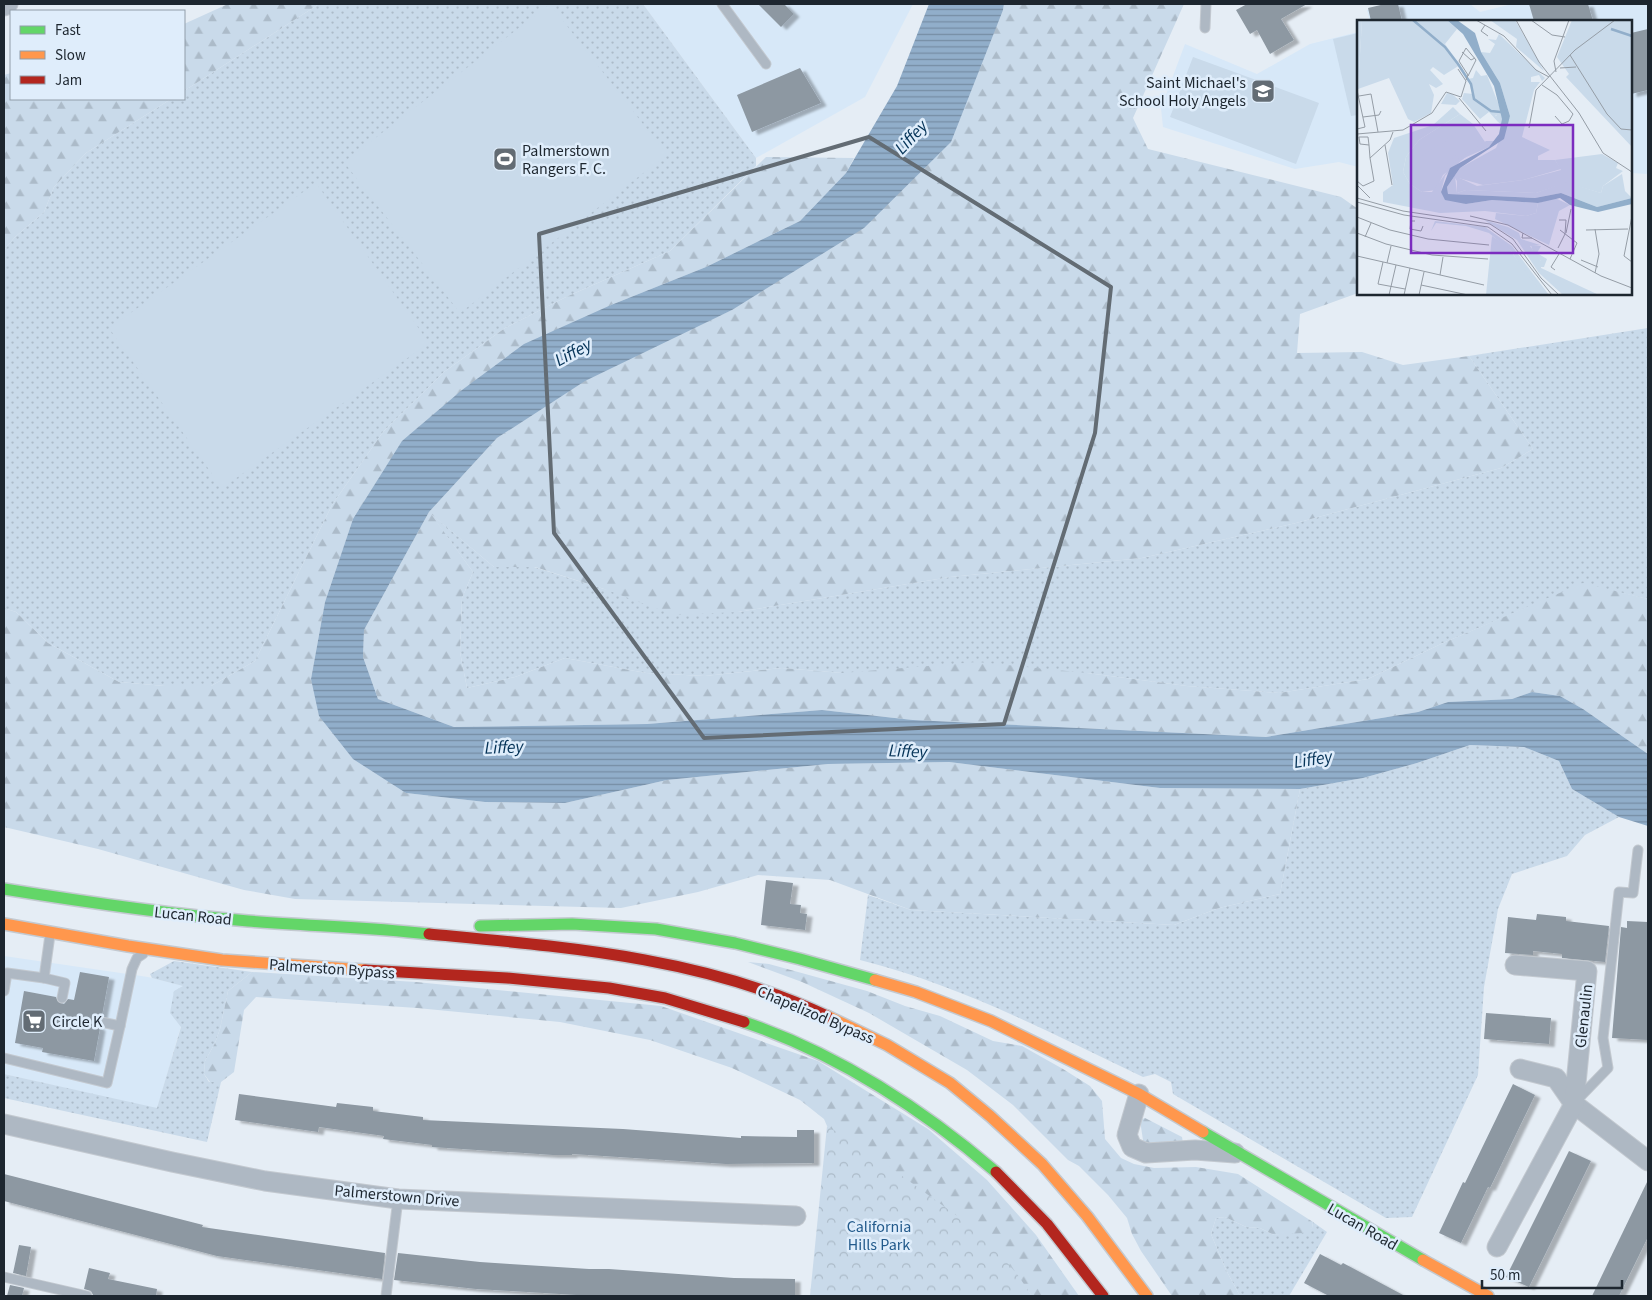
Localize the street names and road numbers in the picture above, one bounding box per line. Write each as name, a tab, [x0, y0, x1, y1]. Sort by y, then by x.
street label: Lucan Road	[153, 901, 233, 931]
street label: Palmerston Bypass	[268, 954, 396, 984]
street label: Chapelizod Bypass	[754, 980, 878, 1050]
street label: Glenaulin	[1570, 983, 1598, 1049]
street label: Palmerstown Drive	[333, 1180, 460, 1212]
street label: Lucan Road	[1323, 1198, 1402, 1256]

